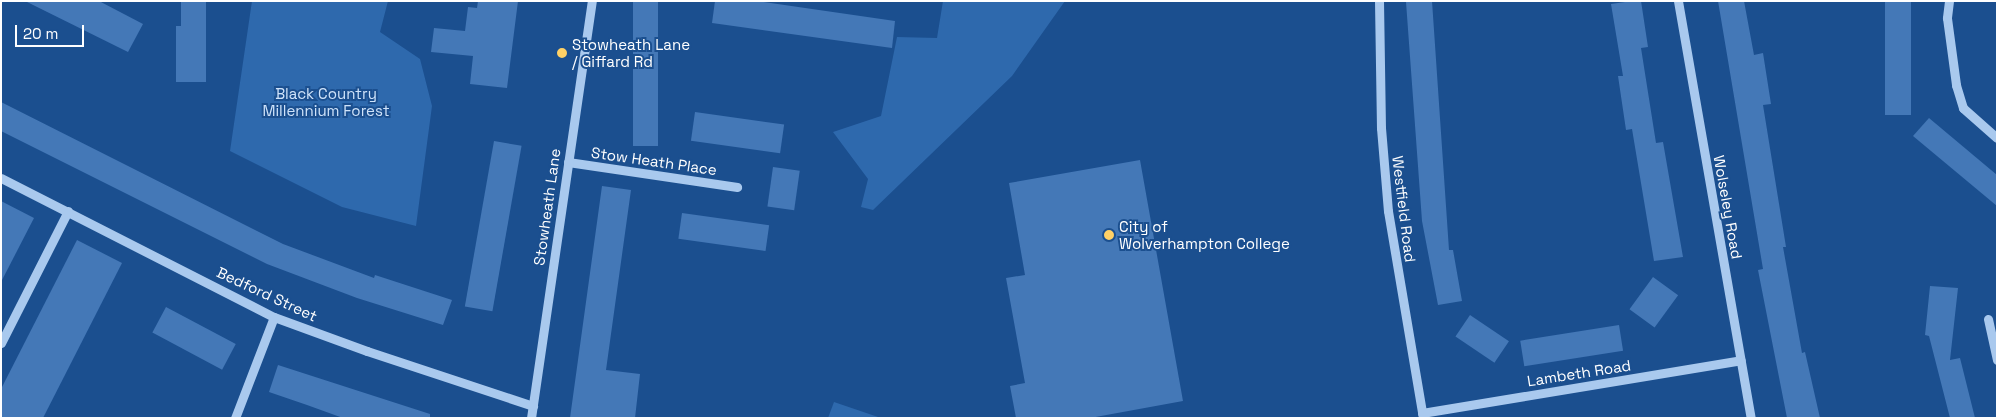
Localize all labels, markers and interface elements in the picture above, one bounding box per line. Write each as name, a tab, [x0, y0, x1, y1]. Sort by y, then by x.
scale bar	[18, 15, 86, 47]
text: 20 m	[23, 24, 58, 43]
place label: Stowheath Lane / Giffard Rd	[572, 35, 690, 70]
marker: Stowheath Lane / Giffard Rd	[556, 47, 568, 59]
park label: Black Country Millennium Forest	[262, 84, 390, 119]
street label: Stow Heath Place	[590, 143, 718, 179]
street label: Stowheath Lane	[530, 147, 564, 267]
street label: Wolseley Road	[1710, 154, 1746, 260]
street label: Westfield Road	[1389, 155, 1419, 263]
place label: City of Wolverhampton College	[1119, 217, 1290, 252]
marker: City of Wolverhampton College	[1103, 229, 1115, 241]
street label: Bedford Street	[214, 263, 320, 325]
street label: Lambeth Road	[1526, 356, 1632, 390]

